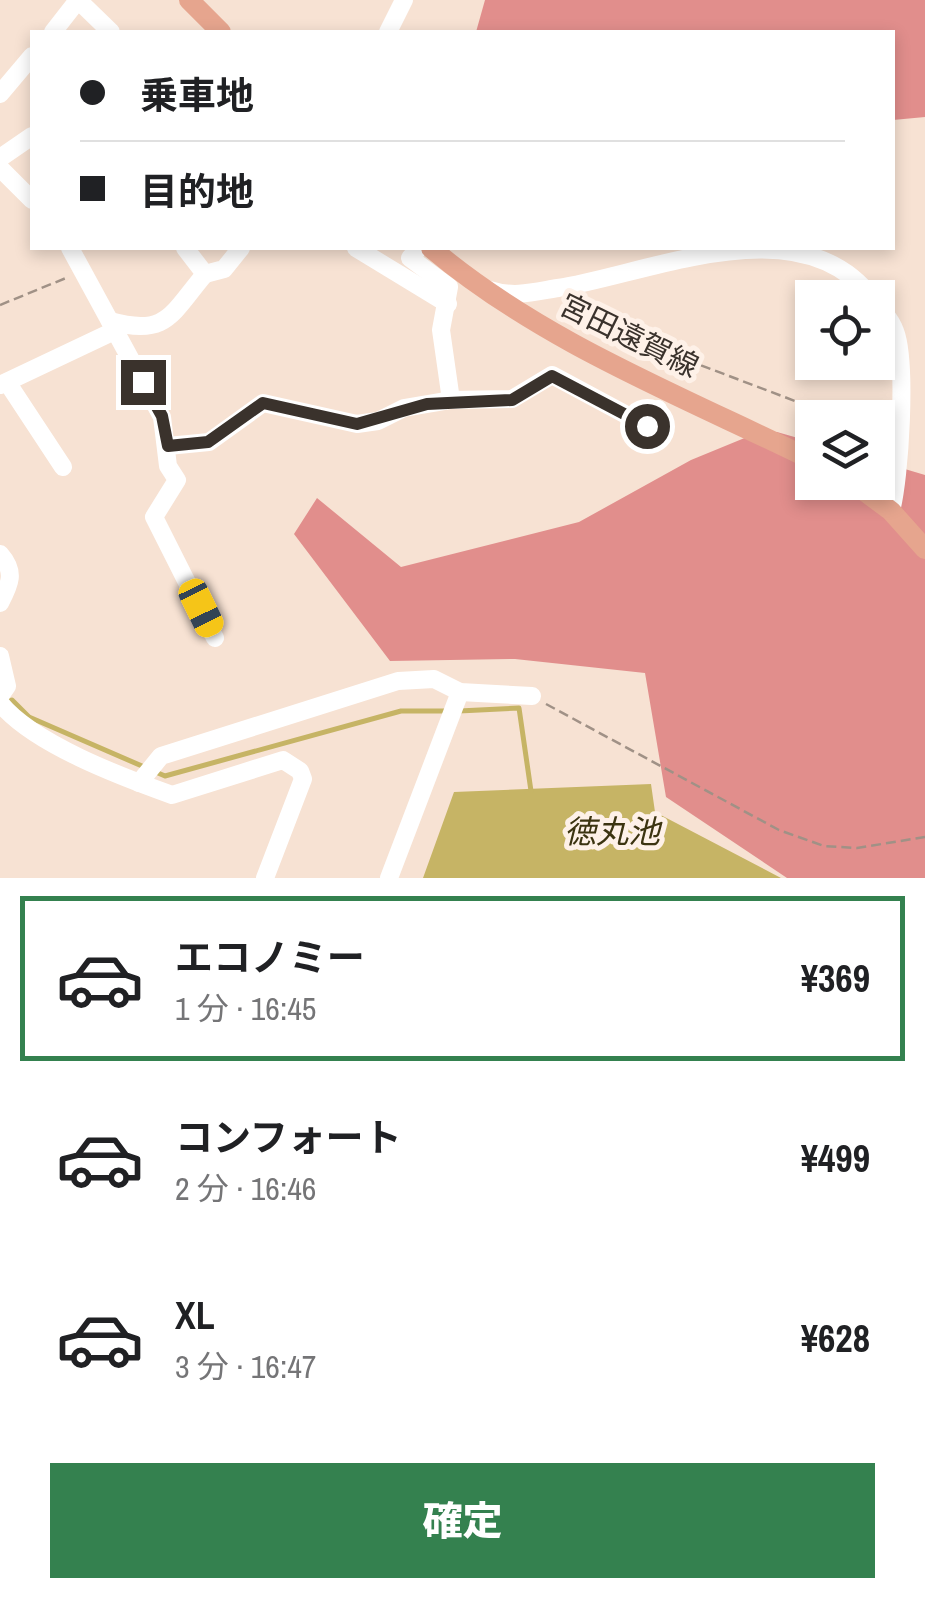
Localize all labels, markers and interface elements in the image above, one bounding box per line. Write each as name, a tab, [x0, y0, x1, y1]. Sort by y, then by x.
text: 乗車地	[140, 70, 254, 121]
text: 目的地	[140, 166, 254, 217]
map controls	[795, 280, 895, 500]
button: locate	[795, 280, 895, 380]
street label: 宮田遠賀線	[553, 284, 706, 386]
route end	[121, 360, 166, 405]
button: layers	[795, 400, 895, 500]
route start	[625, 404, 670, 449]
car	[174, 574, 228, 642]
water label: 徳丸池	[564, 810, 663, 853]
text: エコノミー	[175, 932, 365, 983]
icon: car	[55, 934, 145, 1024]
text: ¥369	[801, 953, 870, 1004]
text: 1 分 · 16:45	[175, 987, 316, 1030]
text: コンフォート	[175, 1112, 402, 1163]
icon: car	[55, 1114, 145, 1204]
text: ¥499	[801, 1133, 870, 1184]
text: 2 分 · 16:46	[175, 1167, 316, 1210]
text: XL	[175, 1290, 215, 1341]
icon: car	[55, 1294, 145, 1384]
text: ¥628	[801, 1313, 870, 1364]
text: 3 分 · 16:47	[175, 1345, 316, 1388]
button: 確定	[50, 1463, 875, 1578]

